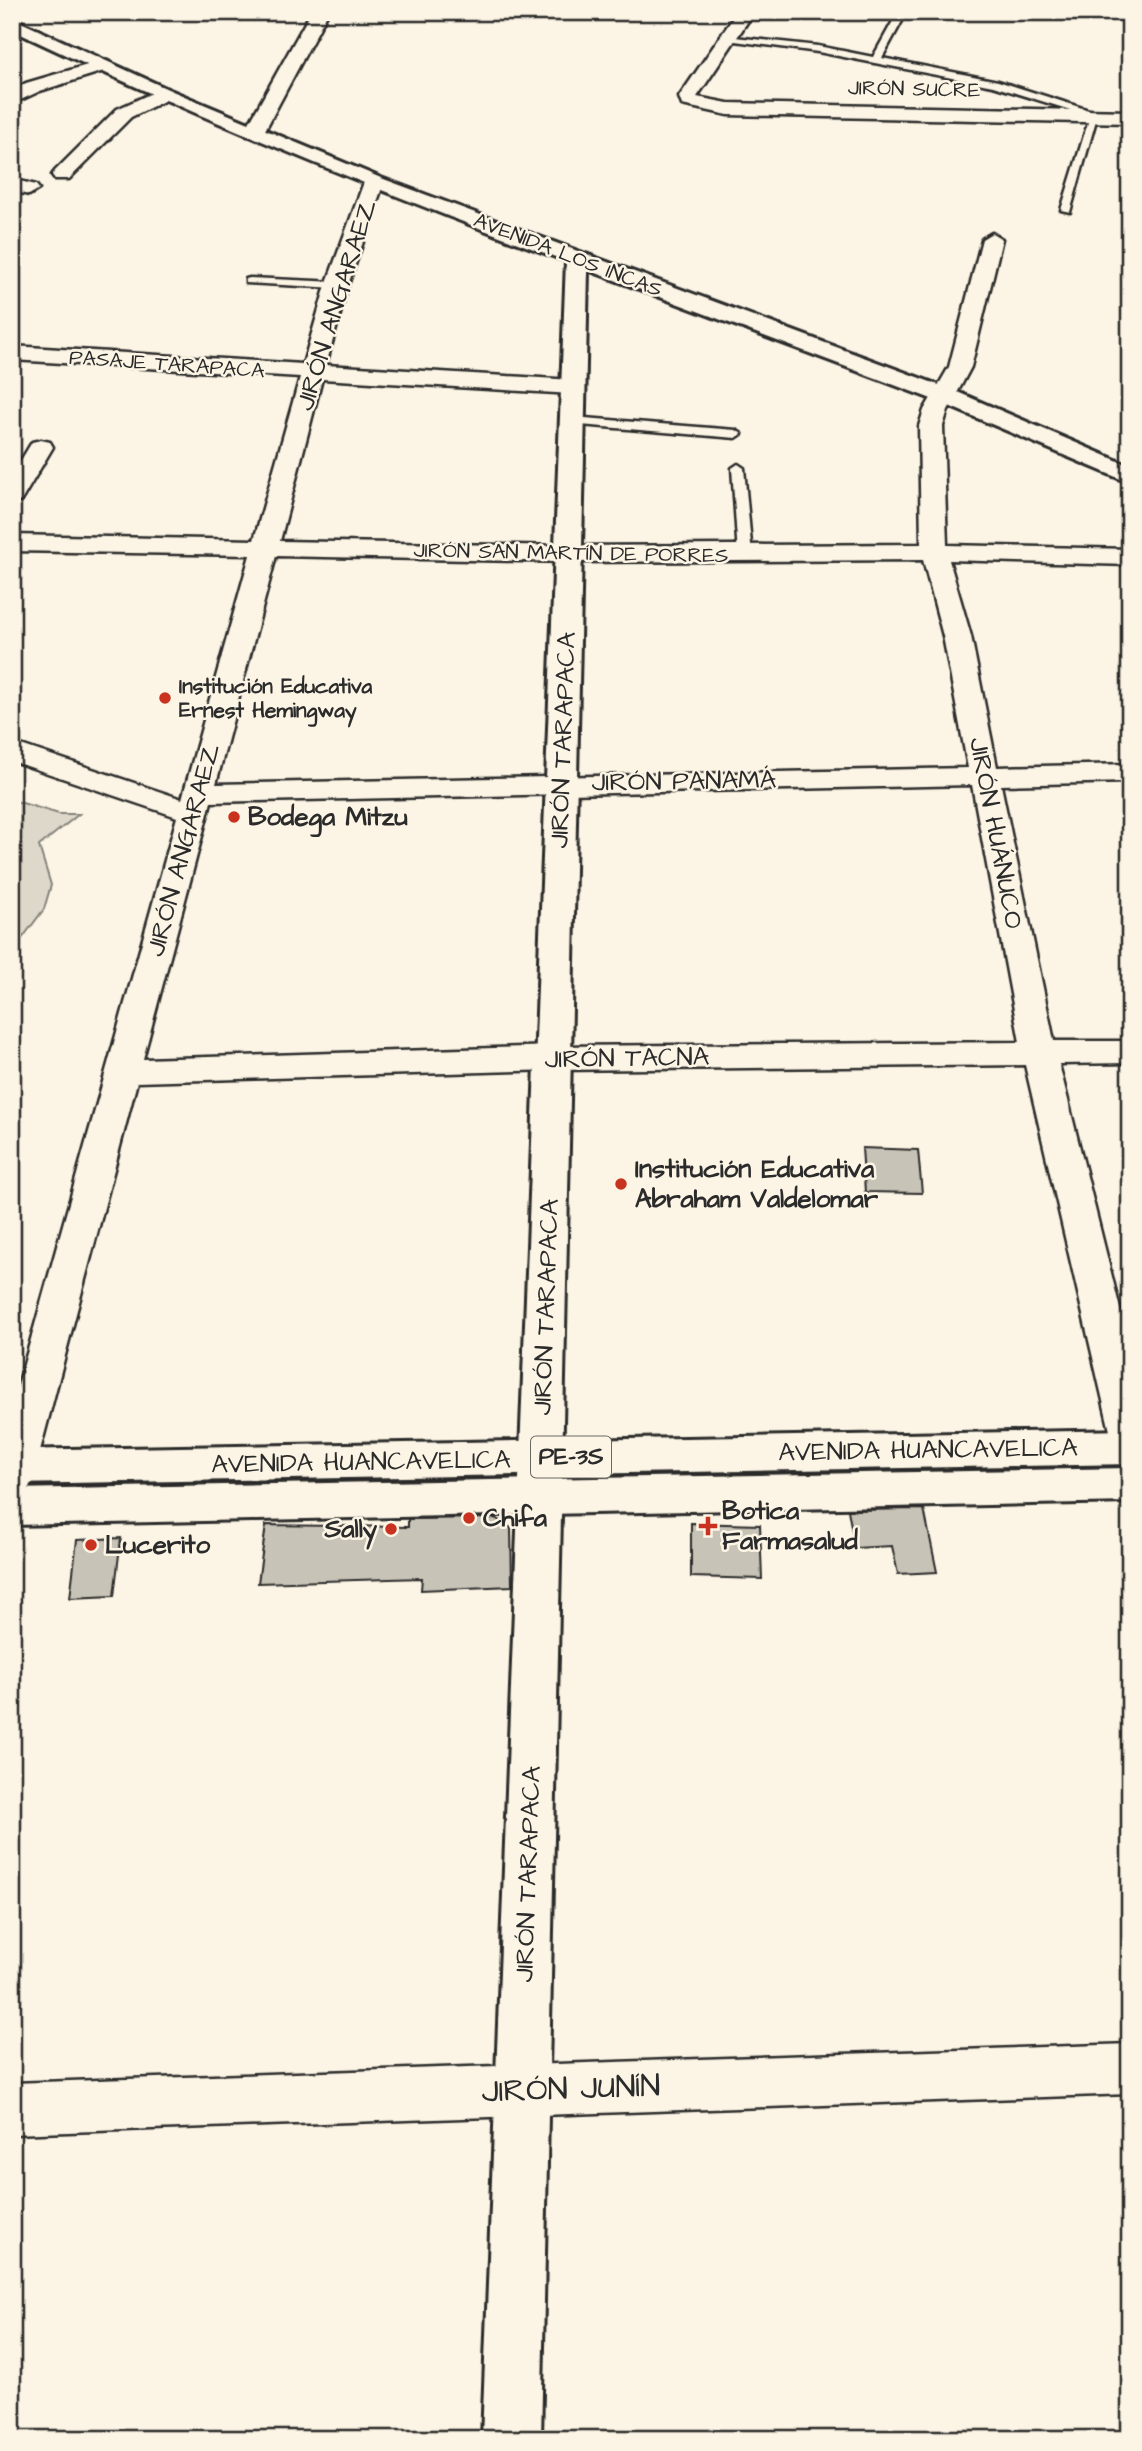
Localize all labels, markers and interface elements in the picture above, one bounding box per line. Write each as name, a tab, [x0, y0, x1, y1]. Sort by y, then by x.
street label: JIRÓN SUCRE	[848, 73, 981, 105]
street label: JIRÓN ANGARAEZ	[287, 195, 385, 415]
street label: AVENIDA LOS INCAS	[470, 206, 666, 304]
street label: PASAJE TARAPACA	[68, 343, 266, 385]
street label: JIRÓN SAN MARTÍN DE PORRES	[413, 536, 729, 570]
street label: JIRÓN TARAPACA	[541, 631, 585, 849]
place label: Institución Educativa Ernest Hemingway	[179, 672, 373, 728]
marker: Institución Educativa Ernest Hemingway	[157, 690, 173, 706]
street label: JIRÓN HUÁNUCO	[960, 734, 1032, 932]
street label: JIRÓN ANGARAEZ	[137, 740, 229, 960]
street label: JIRÓN PANAMÁ	[591, 761, 777, 801]
place label: Bodega Mitzu	[248, 799, 408, 838]
marker: Bodega Mitzu	[226, 809, 242, 825]
street label: JIRÓN TACNA	[544, 1039, 710, 1077]
place label: Institución Educativa Abraham Valdelomar	[635, 1151, 879, 1217]
marker: Institución Educativa Abraham Valdelomar	[613, 1176, 629, 1192]
street label: JIRÓN TARAPACA	[524, 1198, 568, 1416]
street label: AVENIDA HUANCAVELICA	[778, 1429, 1078, 1471]
road number: PE-3S	[531, 1436, 611, 1478]
street label: AVENIDA HUANCAVELICA	[211, 1441, 511, 1483]
place label: Botica Farmasalud	[722, 1493, 859, 1559]
place label: Chifa	[483, 1500, 548, 1536]
marker: Chifa	[461, 1510, 477, 1526]
place label: Sally	[324, 1511, 378, 1550]
marker: Botica Farmasalud	[700, 1518, 716, 1534]
marker: Sally	[383, 1521, 399, 1537]
place label: Lucerito	[105, 1527, 211, 1563]
marker: Lucerito	[83, 1537, 99, 1553]
street label: JIRÓN TARAPACA	[506, 1765, 550, 1983]
street label: JIRÓN JUNÍN	[481, 2063, 661, 2115]

